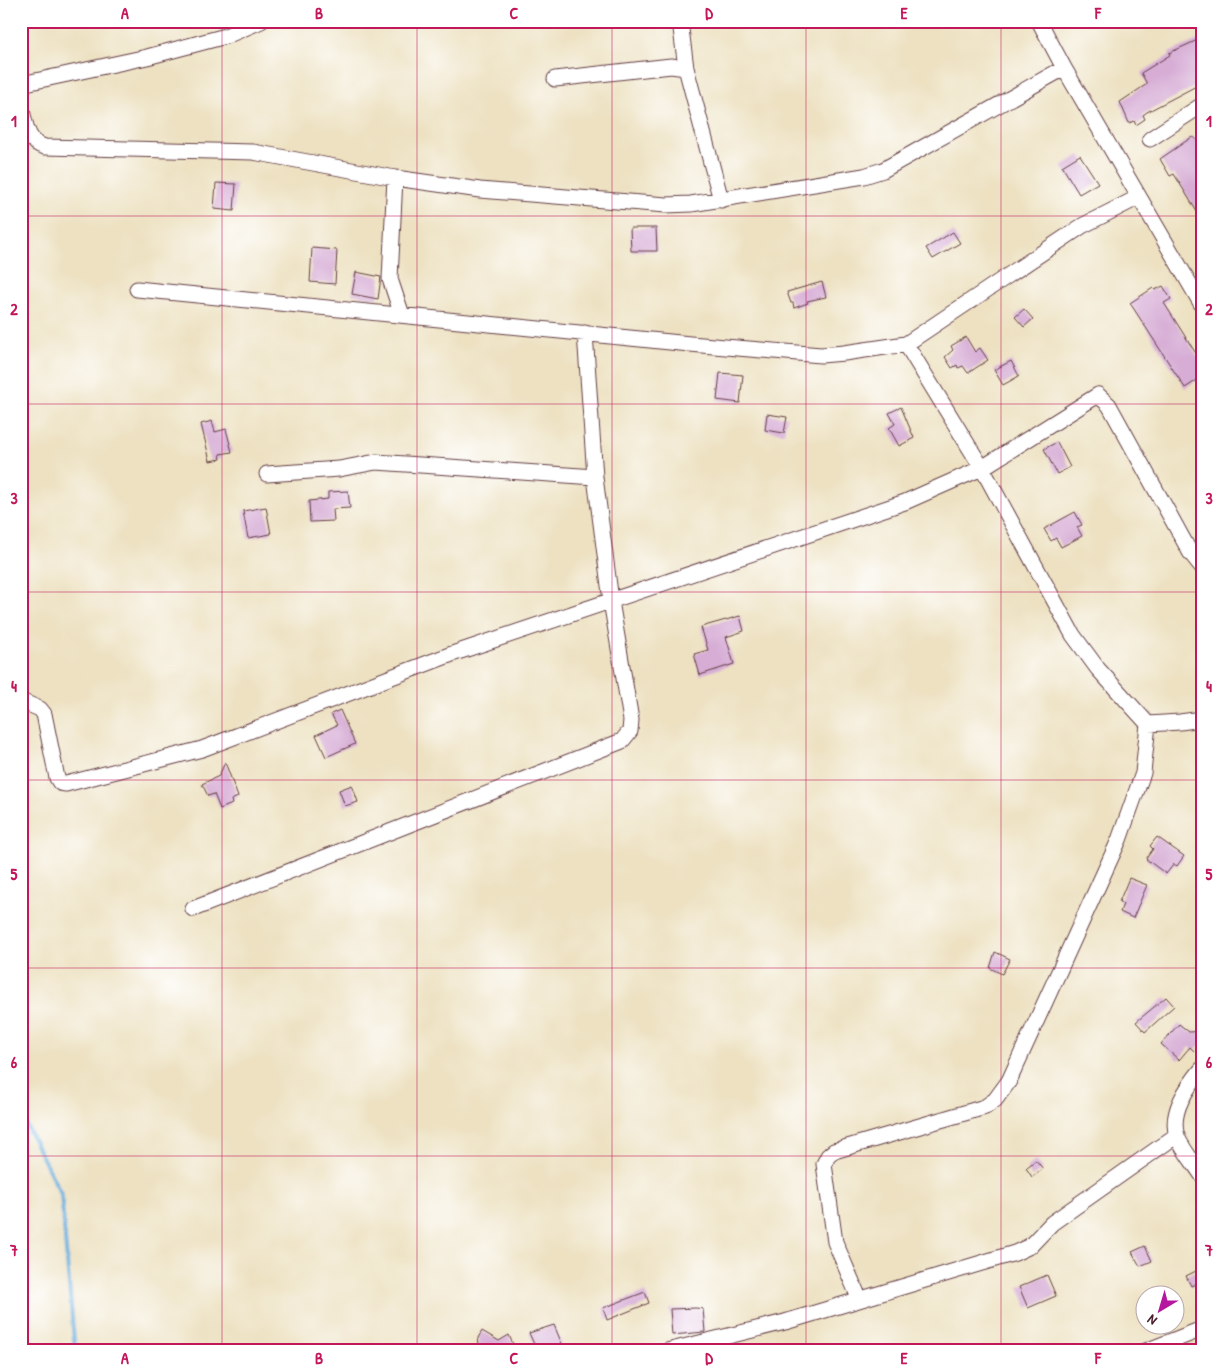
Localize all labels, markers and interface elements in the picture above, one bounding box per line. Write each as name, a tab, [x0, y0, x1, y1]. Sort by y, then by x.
text: A	[121, 2, 129, 24]
text: B	[315, 2, 323, 24]
text: C	[510, 2, 519, 24]
text: D	[705, 2, 713, 24]
text: E	[900, 2, 908, 24]
text: F	[1094, 2, 1102, 24]
text: 1	[11, 110, 17, 132]
text: 1	[1206, 110, 1212, 132]
text: 2	[10, 298, 18, 320]
text: 2	[1205, 298, 1213, 320]
text: 3	[10, 487, 18, 509]
text: 3	[1205, 487, 1213, 509]
text: 4	[11, 675, 17, 697]
text: 4	[1206, 675, 1212, 697]
text: 5	[11, 863, 18, 885]
text: 5	[1206, 863, 1213, 885]
text: 6	[11, 1051, 18, 1073]
text: 6	[1206, 1051, 1213, 1073]
text: 7	[9, 1239, 18, 1261]
text: 7	[1204, 1239, 1213, 1261]
north arrow	[1136, 1284, 1186, 1334]
text: N	[1142, 1311, 1160, 1330]
text: A	[121, 1347, 129, 1369]
text: B	[315, 1347, 323, 1369]
text: C	[510, 1347, 519, 1369]
text: D	[705, 1347, 713, 1369]
text: E	[900, 1347, 908, 1369]
text: F	[1094, 1347, 1102, 1369]

